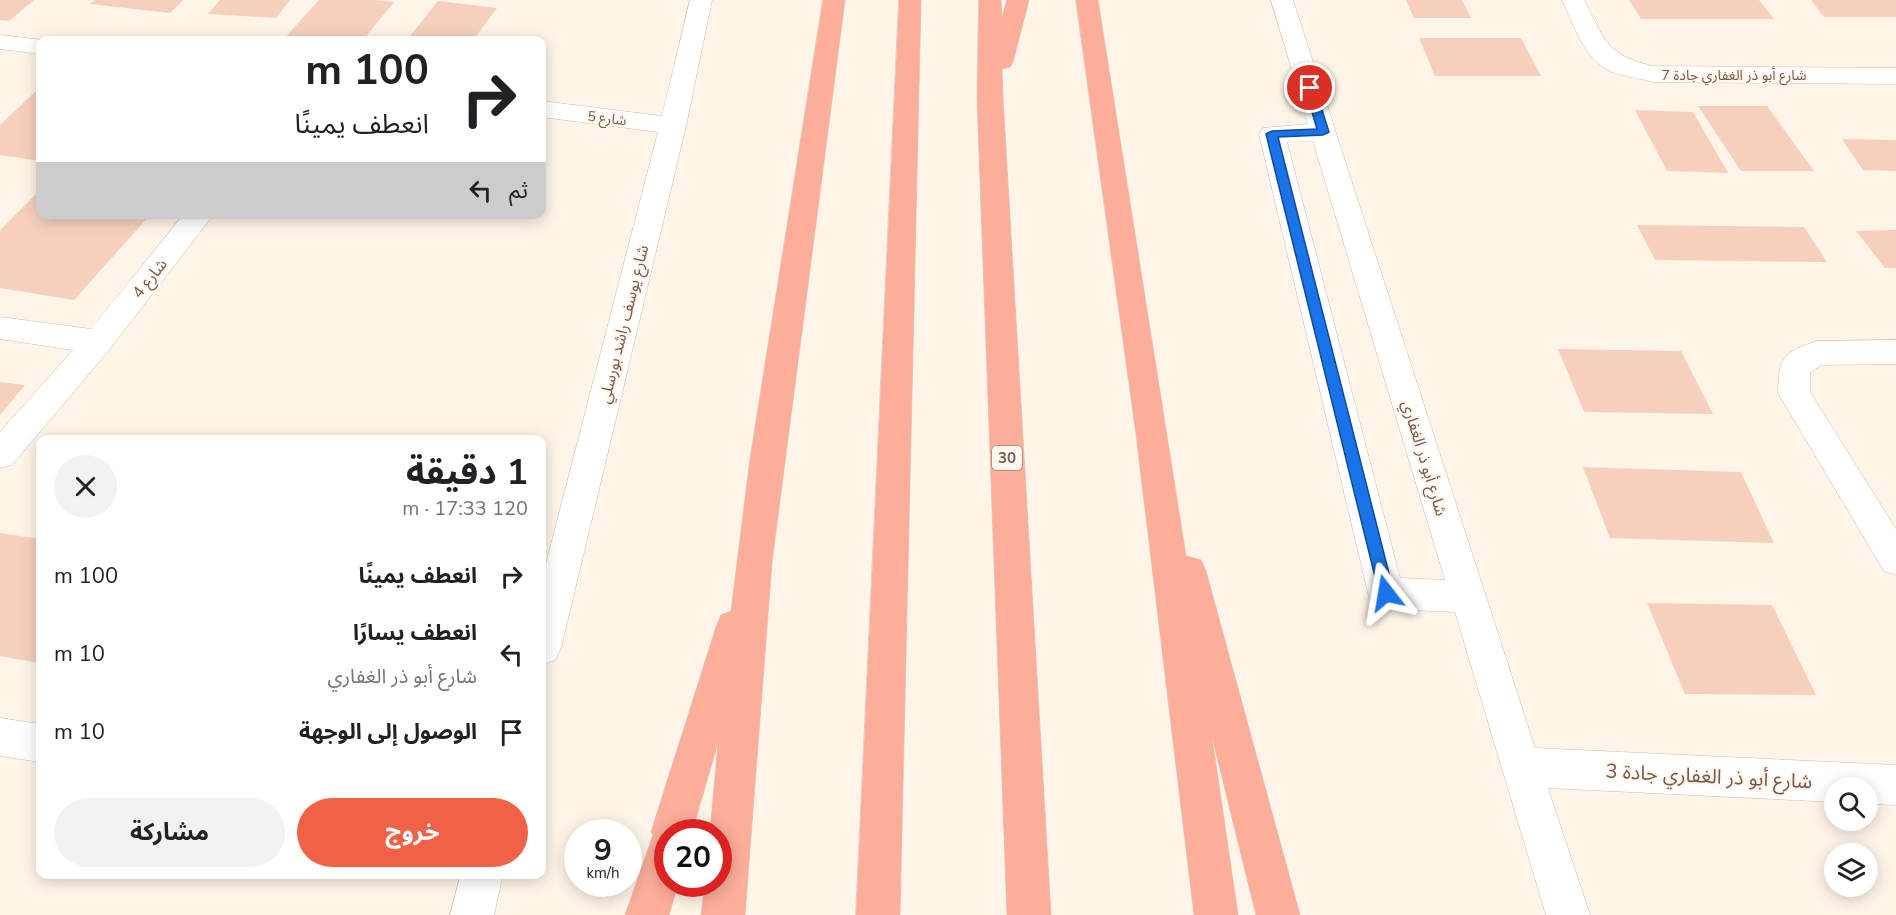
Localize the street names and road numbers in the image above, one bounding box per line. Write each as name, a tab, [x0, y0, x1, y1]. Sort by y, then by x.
street label: شارع أبو ذر الغفاري جادة 7	[1662, 66, 1806, 86]
street label: شارع 5	[586, 107, 628, 131]
street label: شارع يوسف راشد بورسلي	[594, 243, 655, 406]
street label: شارع 4	[127, 254, 173, 304]
street label: شارع أبو ذر الغفاري	[1395, 398, 1452, 519]
road number: 30	[992, 446, 1022, 470]
street label: شارع أبو ذر الغفاري جادة 3	[1605, 758, 1813, 797]

